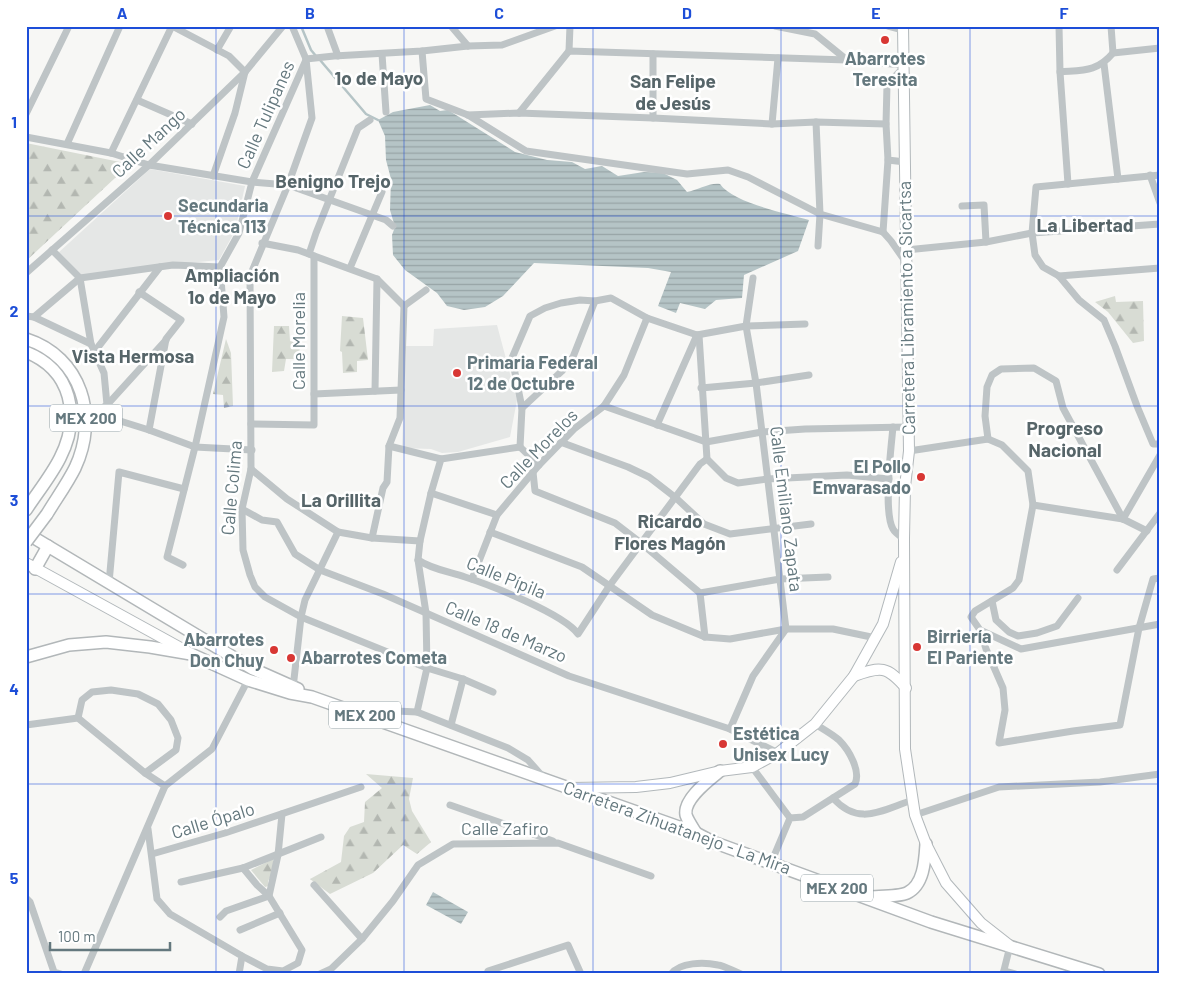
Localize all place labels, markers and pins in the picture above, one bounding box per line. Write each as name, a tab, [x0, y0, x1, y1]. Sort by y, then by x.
marker: Abarrotes Teresita	[879, 34, 891, 46]
place label: Abarrotes Teresita	[845, 47, 925, 90]
place label: Secundaria Técnica 113	[178, 194, 269, 237]
marker: Secundaria Técnica 113	[162, 210, 174, 222]
place label: Primaria Federal 12 de Octubre	[467, 351, 598, 394]
marker: Primaria Federal 12 de Octubre	[451, 367, 463, 379]
place label: El Pollo Emvarasado	[812, 455, 911, 498]
marker: El Pollo Emvarasado	[915, 471, 927, 483]
place label: Birriería El Pariente	[927, 625, 1013, 668]
place label: Abarrotes Don Chuy	[183, 628, 264, 671]
marker: Birriería El Pariente	[911, 641, 923, 653]
marker: Abarrotes Don Chuy	[268, 644, 280, 656]
place label: Abarrotes Cometa	[301, 646, 447, 668]
marker: Abarrotes Cometa	[285, 652, 297, 664]
place label: Estética Unisex Lucy	[733, 722, 829, 765]
marker: Estética Unisex Lucy	[717, 738, 729, 750]

